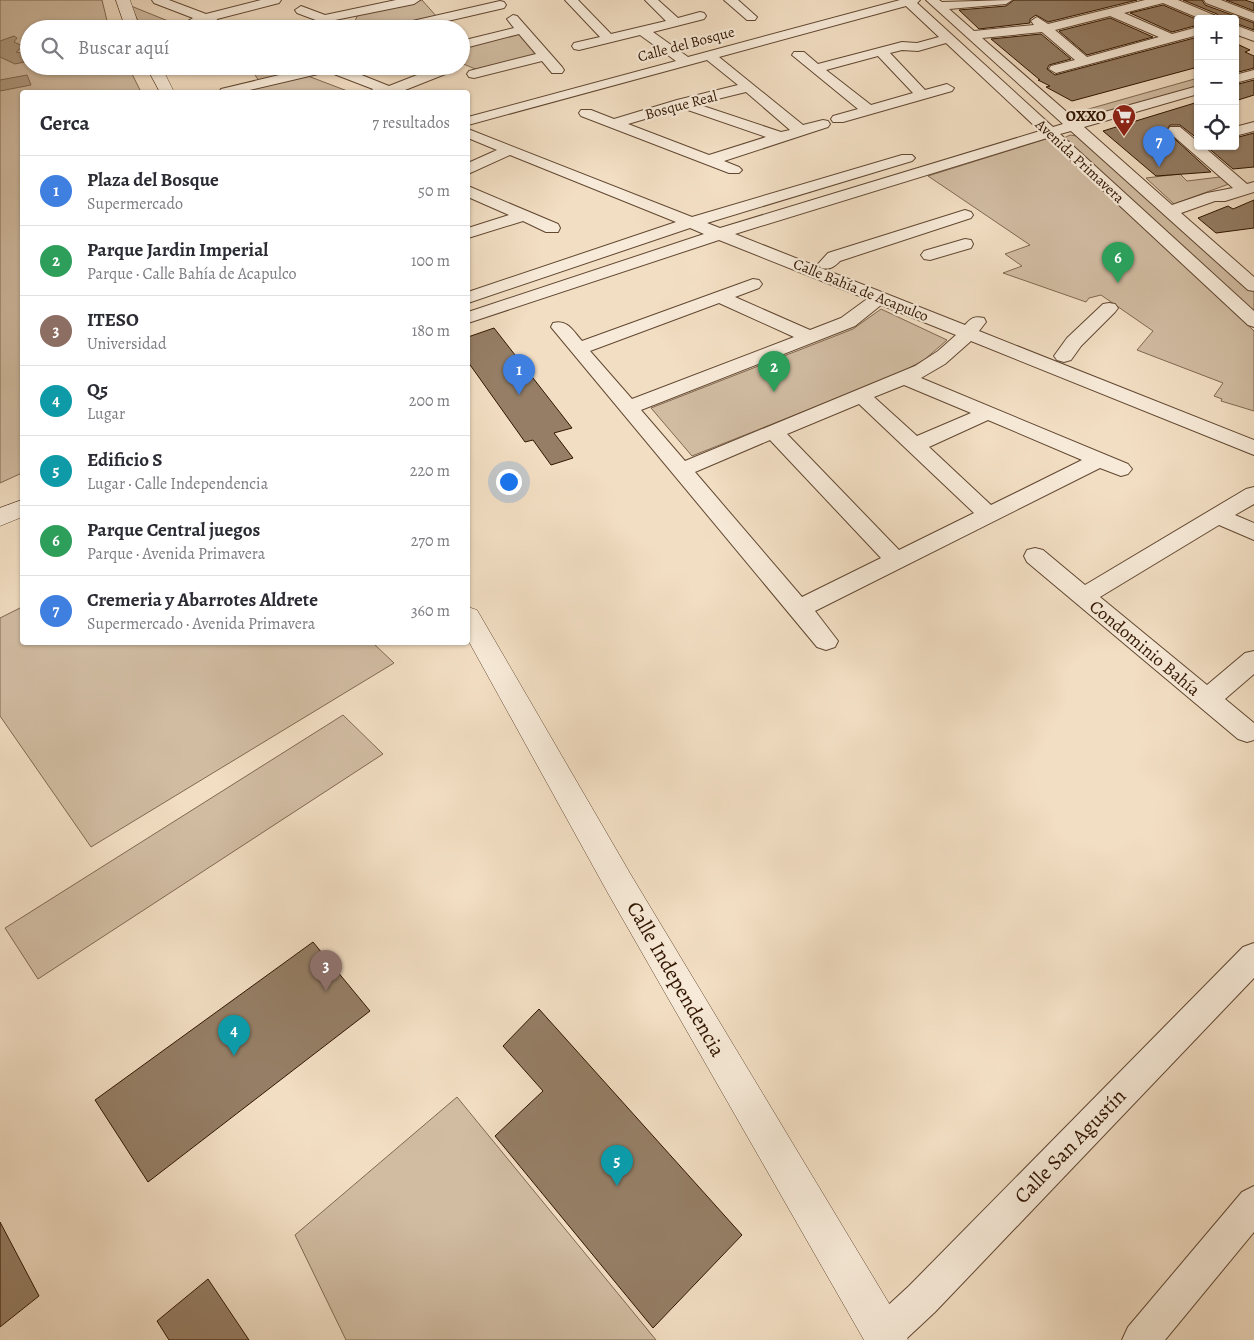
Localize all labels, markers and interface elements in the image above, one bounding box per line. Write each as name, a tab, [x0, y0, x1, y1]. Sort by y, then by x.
map controls	[1194, 15, 1239, 150]
button: +	[1194, 15, 1239, 60]
search box	[20, 20, 470, 75]
street label: Calle del Bosque	[635, 21, 737, 67]
icon: search	[38, 34, 66, 62]
text: Buscar aquí	[78, 35, 169, 61]
button: −	[1194, 60, 1239, 105]
street label: Bosque Real	[643, 86, 720, 124]
supermarket icon: OXXO	[1111, 103, 1137, 137]
button: locate	[1194, 105, 1239, 150]
place label: OXXO	[1066, 106, 1106, 126]
text: Cerca	[40, 109, 90, 137]
text: 7 resultados	[372, 112, 450, 134]
street label: Avenida Primavera	[1030, 114, 1129, 208]
pin: 7	[1143, 126, 1175, 167]
text: Plaza del Bosque	[87, 167, 219, 193]
text: 1	[53, 180, 59, 202]
text: 50 m	[418, 180, 450, 202]
text: Supermercado	[87, 193, 183, 215]
text: Parque Jardin Imperial	[87, 237, 268, 263]
pin: 6	[1102, 242, 1134, 283]
text: 2	[52, 250, 60, 272]
text: 100 m	[411, 250, 450, 272]
street label: Calle Bahía de Acapulco	[790, 254, 932, 326]
text: Parque · Calle Bahía de Acapulco	[87, 263, 296, 285]
text: ITESO	[87, 307, 139, 333]
text: 3	[53, 320, 59, 342]
text: 180 m	[412, 320, 450, 342]
text: Universidad	[87, 333, 167, 355]
pin: 2	[758, 351, 790, 392]
pin: 1	[503, 354, 535, 395]
text: Q5	[87, 377, 108, 403]
text: 4	[52, 390, 60, 412]
text: 200 m	[409, 390, 450, 412]
text: Lugar	[87, 403, 125, 425]
text: Edificio S	[87, 447, 163, 473]
text: 5	[53, 460, 59, 482]
text: 220 m	[410, 460, 450, 482]
your location	[496, 469, 522, 495]
text: Lugar · Calle Independencia	[87, 473, 268, 495]
text: Parque Central juegos	[87, 517, 260, 543]
text: 6	[52, 530, 60, 552]
text: 270 m	[411, 530, 450, 552]
text: Parque · Avenida Primavera	[87, 543, 265, 565]
text: Cremeria y Abarrotes Aldrete	[87, 587, 318, 613]
street label: Condominio Bahía	[1084, 594, 1206, 702]
text: 7	[53, 600, 59, 622]
text: 360 m	[411, 600, 450, 622]
text: Supermercado · Avenida Primavera	[87, 613, 315, 635]
street label: Calle Independencia	[620, 896, 732, 1062]
pin: 3	[310, 950, 342, 991]
pin: 4	[218, 1015, 250, 1056]
street label: Calle San Agustín	[1008, 1082, 1132, 1210]
pin: 5	[601, 1145, 633, 1186]

